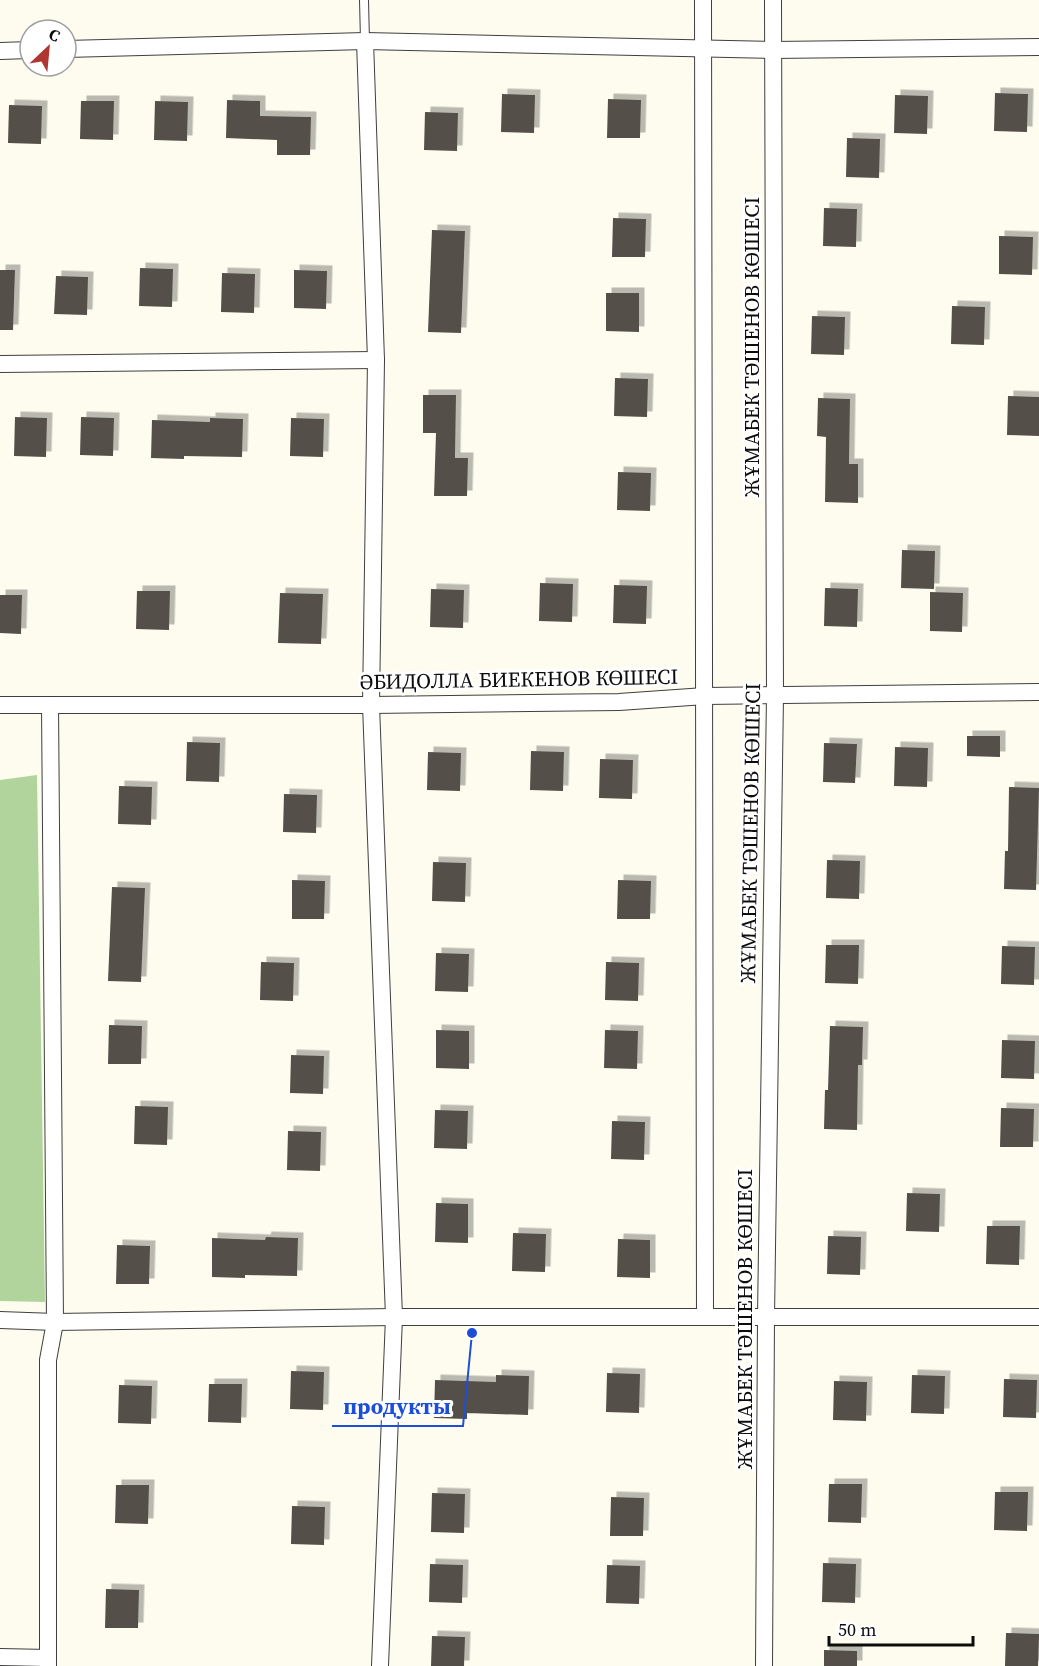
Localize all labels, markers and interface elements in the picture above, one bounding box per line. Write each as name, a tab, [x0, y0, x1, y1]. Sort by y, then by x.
north arrow	[18, 18, 78, 78]
text: С	[45, 22, 64, 47]
street label: ЖҰМАБЕК ТӘШЕНОВ КӨШЕСІ	[737, 197, 766, 497]
street label: ӘБИДОЛЛА БИЕКЕНОВ КӨШЕСІ	[359, 662, 679, 696]
street label: ЖҰМАБЕК ТӘШЕНОВ КӨШЕСІ	[733, 683, 767, 983]
street label: ЖҰМАБЕК ТӘШЕНОВ КӨШЕСІ	[730, 1169, 759, 1469]
callout: продукты	[332, 1386, 463, 1426]
text: продукты	[343, 1391, 451, 1421]
scale bar	[829, 1609, 973, 1647]
text: 50 m	[838, 1617, 876, 1642]

